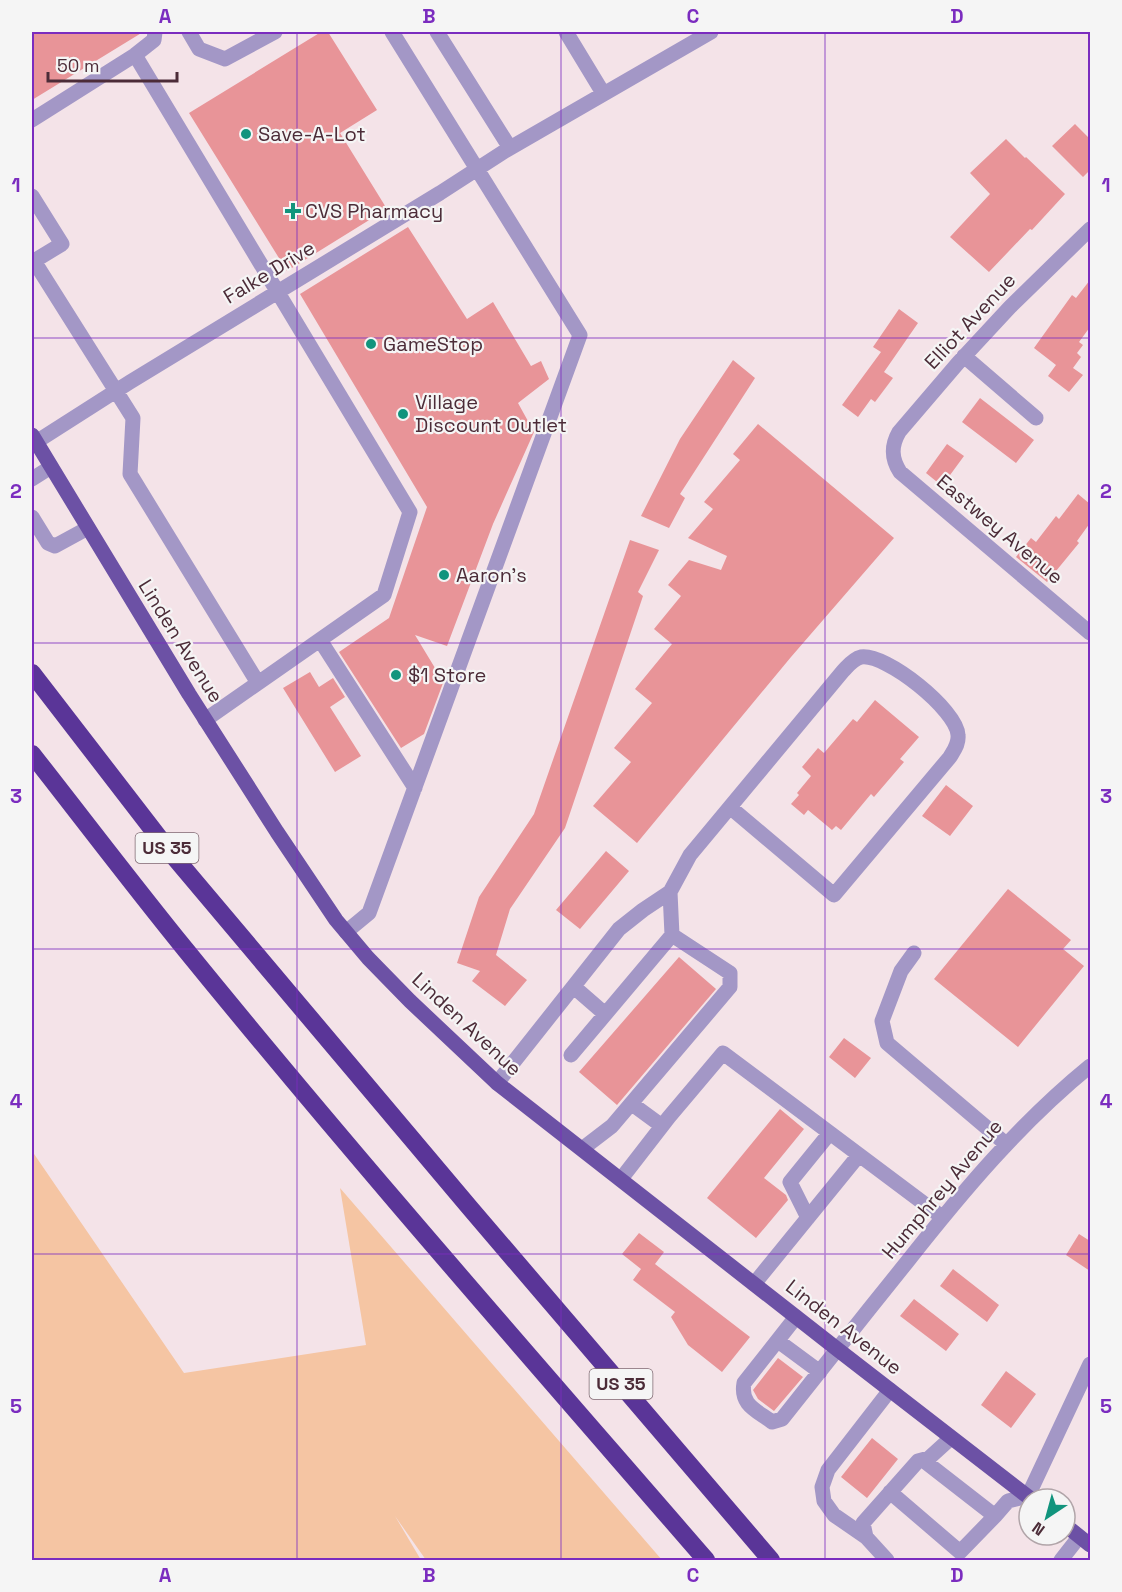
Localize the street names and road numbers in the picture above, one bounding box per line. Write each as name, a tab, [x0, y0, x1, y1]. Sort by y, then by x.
street label: Falke Drive	[219, 235, 319, 309]
street label: Elliot Avenue	[919, 267, 1021, 375]
street label: Eastwey Avenue	[931, 468, 1069, 590]
street label: Linden Avenue	[133, 575, 229, 707]
road number: US 35	[136, 833, 198, 863]
street label: Linden Avenue	[407, 967, 527, 1081]
street label: Humphrey Avenue	[876, 1114, 1008, 1264]
street label: Linden Avenue	[781, 1273, 907, 1381]
road number: US 35	[590, 1369, 652, 1399]

